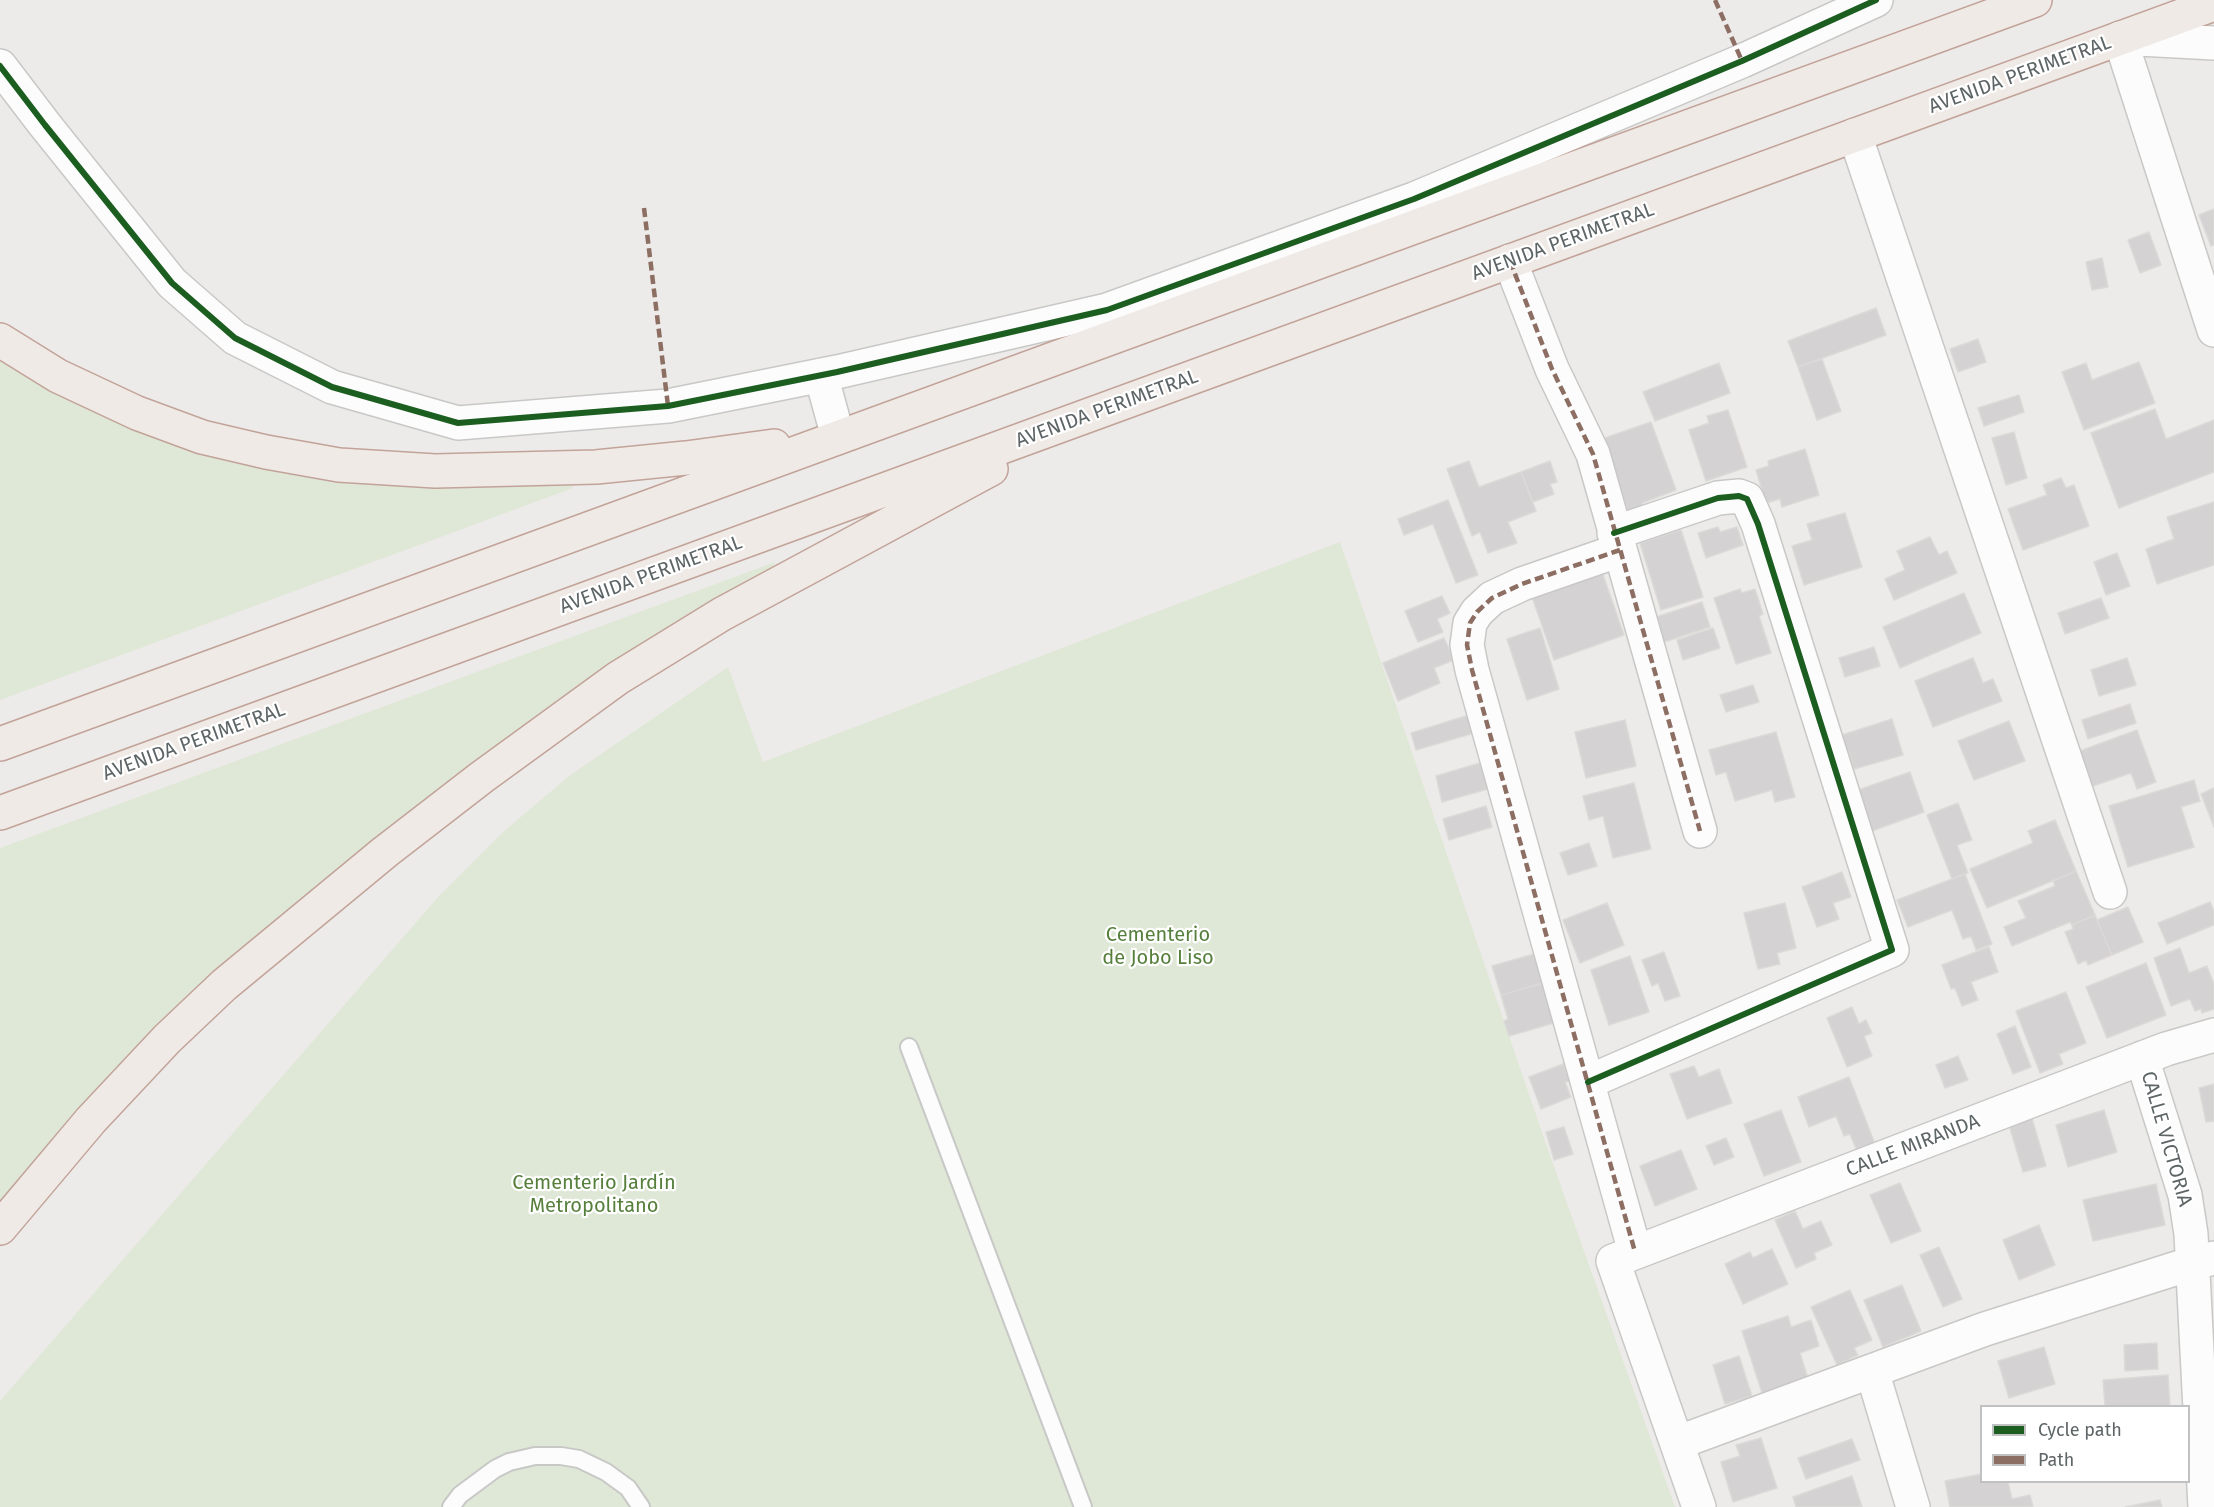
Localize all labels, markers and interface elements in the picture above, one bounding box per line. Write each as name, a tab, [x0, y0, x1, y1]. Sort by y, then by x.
street label: AVENIDA PERIMETRAL	[1925, 31, 2115, 119]
street label: AVENIDA PERIMETRAL	[1468, 198, 1658, 286]
street label: AVENIDA PERIMETRAL	[1012, 365, 1202, 453]
street label: AVENIDA PERIMETRAL	[556, 531, 746, 619]
street label: AVENIDA PERIMETRAL	[99, 698, 289, 786]
park label: Cementerio de Jobo Liso	[1102, 923, 1214, 970]
street label: CALLE VICTORIA	[2135, 1069, 2197, 1209]
street label: CALLE MIRANDA	[1843, 1109, 1983, 1183]
park label: Cementerio Jardín Metropolitano	[512, 1171, 676, 1218]
legend	[1980, 1405, 2190, 1483]
text: Cycle path	[2038, 1419, 2122, 1441]
text: Path	[2038, 1449, 2074, 1471]

